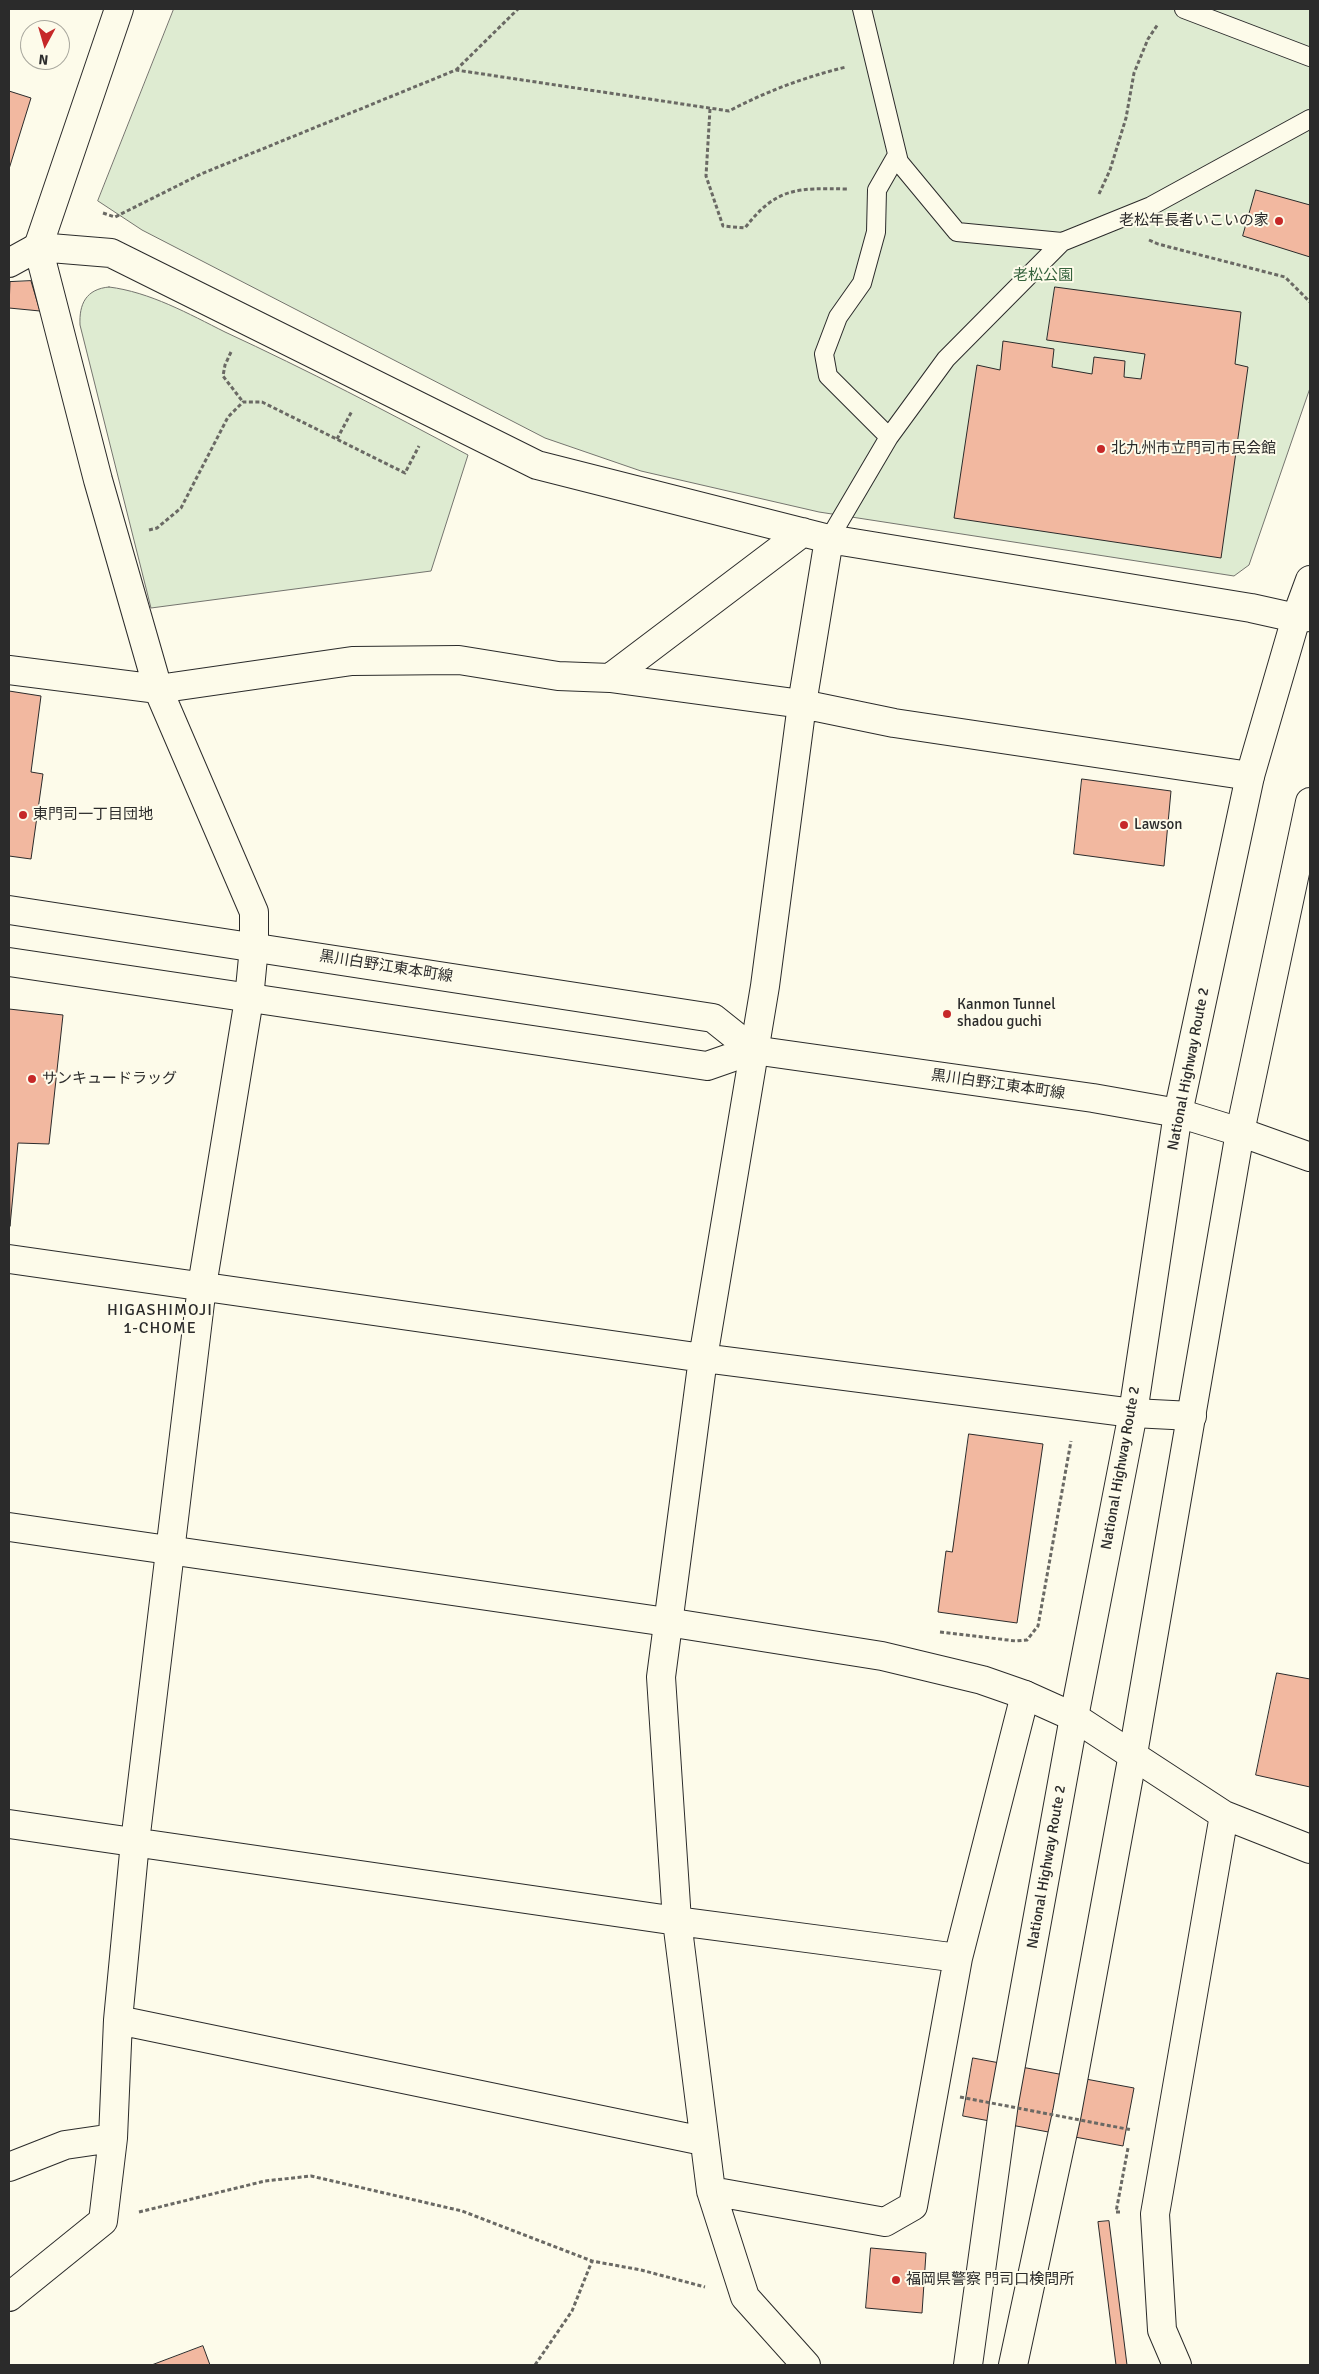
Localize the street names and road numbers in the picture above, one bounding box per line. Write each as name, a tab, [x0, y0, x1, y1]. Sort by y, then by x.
street label: 黒川白野江東本町線	[318, 948, 454, 986]
street label: National Highway Route 2	[1164, 986, 1214, 1152]
street label: 黒川白野江東本町線	[930, 1067, 1066, 1103]
street label: National Highway Route 2	[1098, 1385, 1144, 1551]
street label: National Highway Route 2	[1024, 1784, 1070, 1950]

